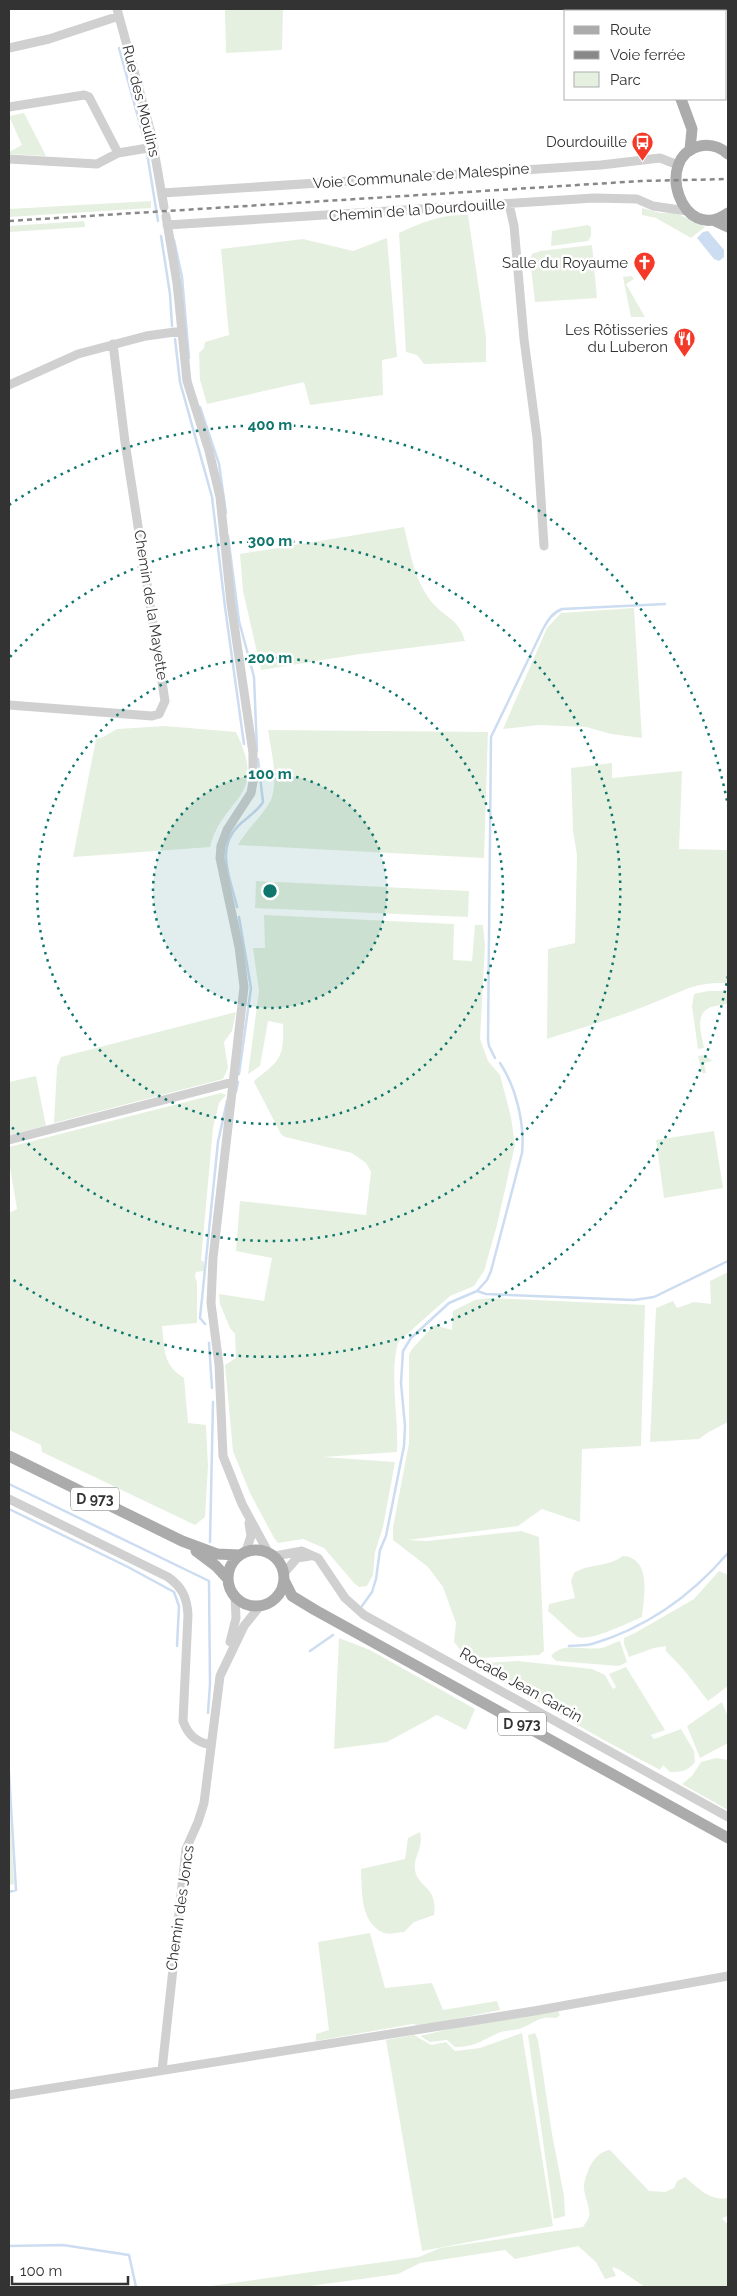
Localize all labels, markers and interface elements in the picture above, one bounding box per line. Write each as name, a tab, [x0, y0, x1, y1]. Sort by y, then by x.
legend	[564, 10, 727, 100]
text: Route	[610, 21, 651, 39]
street label: Rue des Moulins	[118, 43, 164, 159]
text: Voie ferrée	[610, 46, 686, 64]
text: Parc	[610, 71, 641, 89]
bus stop icon: Dourdouille	[631, 130, 655, 161]
place label: Dourdouille	[546, 133, 627, 151]
street label: Voie Communale de Malespine	[312, 159, 530, 193]
street label: Chemin de la Dourdouille	[328, 195, 506, 225]
church icon: Salle du Royaume	[632, 251, 656, 282]
place label: Salle du Royaume	[502, 254, 628, 272]
place label: Les Rôtisseries du Luberon	[565, 321, 668, 356]
restaurant icon: Les Rôtisseries du Luberon	[672, 327, 696, 358]
text: 400 m	[248, 416, 292, 434]
street label: Chemin de la Mayette	[130, 529, 172, 682]
text: 300 m	[248, 532, 292, 550]
text: 200 m	[248, 649, 292, 667]
text: 100 m	[248, 765, 292, 783]
centre of rings	[261, 882, 279, 900]
road number: D 973	[71, 1488, 119, 1510]
street label: Rocade Jean Garcin	[457, 1644, 585, 1726]
road number: D 973	[498, 1712, 546, 1736]
street label: Chemin des Joncs	[162, 1844, 198, 1972]
scale bar	[12, 2254, 129, 2286]
text: 100 m	[20, 2262, 62, 2280]

